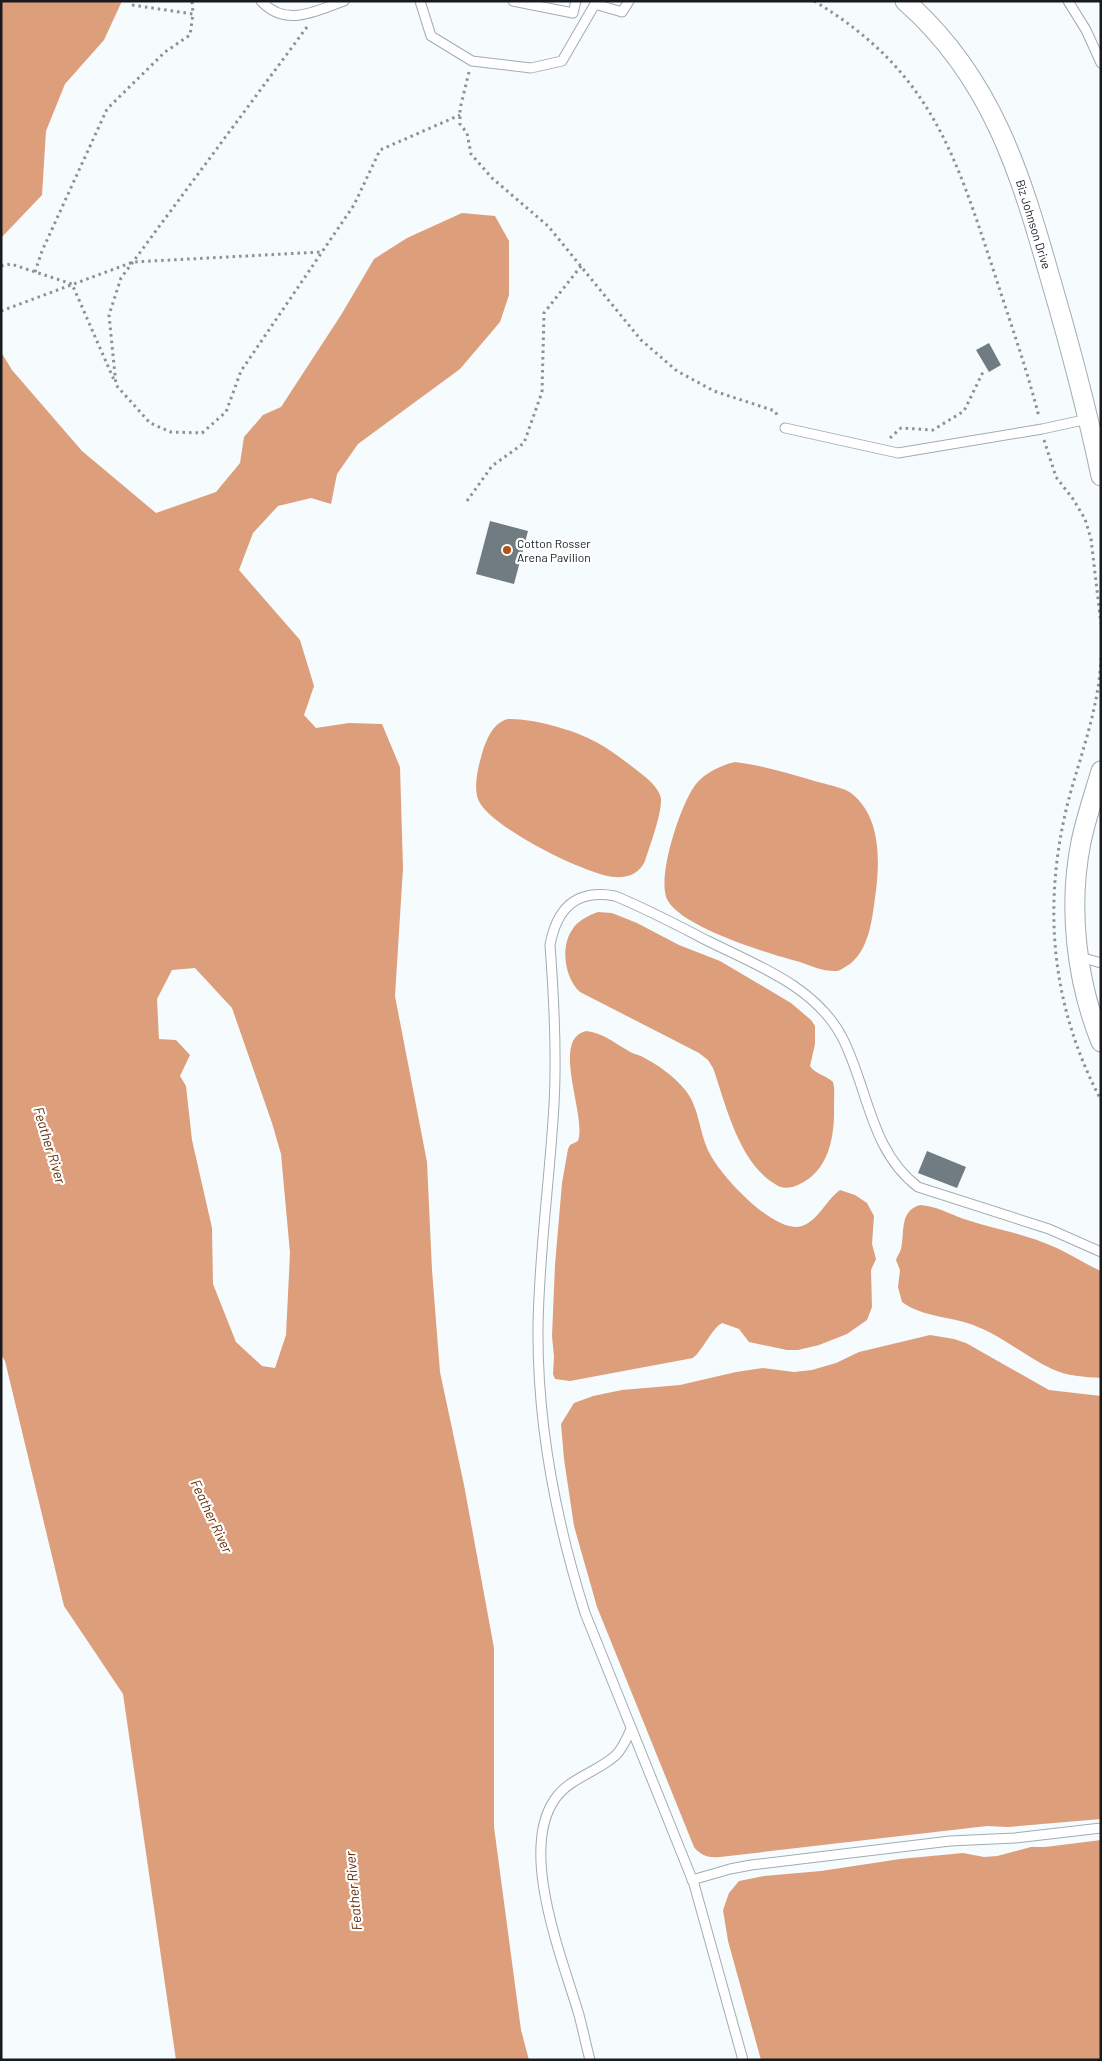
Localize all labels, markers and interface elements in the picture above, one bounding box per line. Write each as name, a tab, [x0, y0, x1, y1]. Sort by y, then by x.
street label: Biz Johnson Drive	[1014, 178, 1054, 270]
place label: Cotton Rosser Arena Pavilion	[517, 536, 591, 564]
marker: Cotton Rosser Arena Pavilion	[501, 544, 513, 556]
water label: Feather River	[30, 1105, 70, 1186]
water label: Feather River	[188, 1477, 237, 1556]
water label: Feather River	[341, 1850, 365, 1931]

